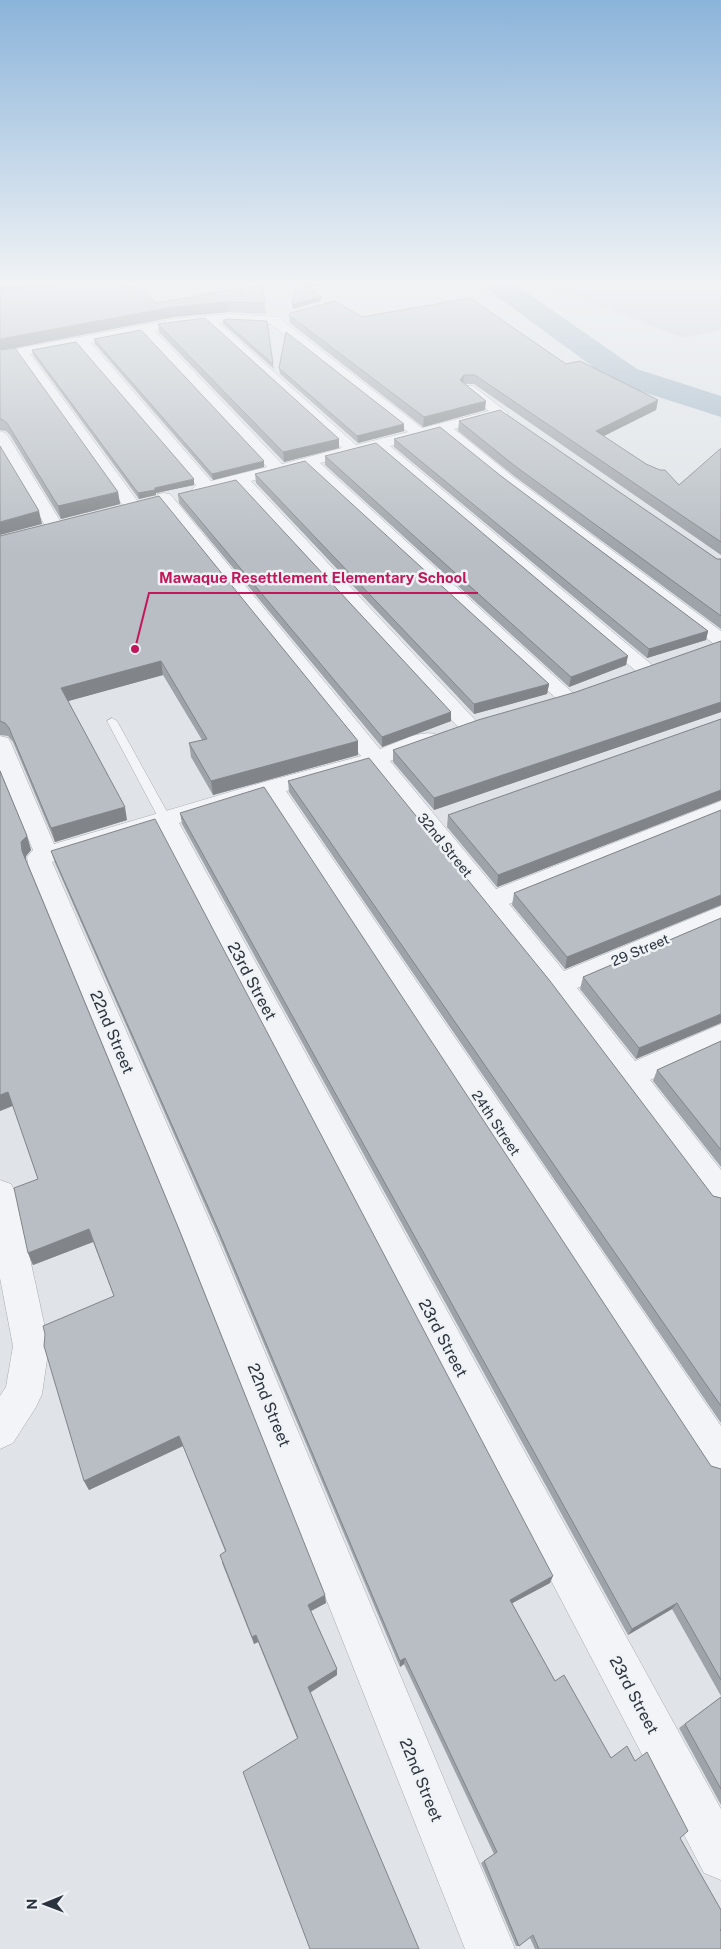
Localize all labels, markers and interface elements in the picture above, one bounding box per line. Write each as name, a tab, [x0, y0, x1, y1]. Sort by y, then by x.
callout: Mawaque Resettlement Elementary School	[149, 563, 478, 593]
text: Mawaque Resettlement Elementary School	[159, 569, 467, 586]
street label: 32nd Street	[414, 810, 476, 880]
street label: 29 Street	[609, 931, 671, 969]
street label: 23rd Street	[223, 939, 281, 1023]
street label: 22nd Street	[86, 988, 138, 1076]
street label: 24th Street	[468, 1087, 524, 1159]
street label: 23rd Street	[414, 1296, 472, 1380]
street label: 22nd Street	[244, 1360, 294, 1450]
street label: 23rd Street	[605, 1653, 663, 1737]
street label: 22nd Street	[396, 1735, 446, 1825]
north arrow	[20, 1879, 70, 1929]
text: N	[24, 1899, 40, 1910]

